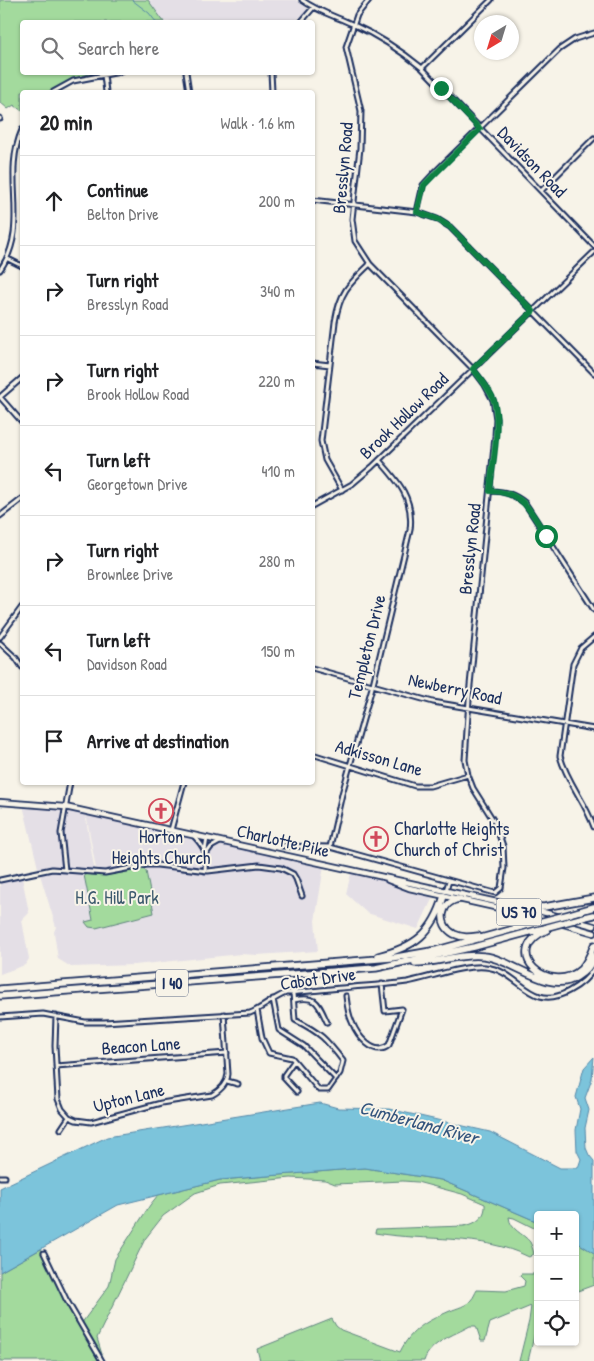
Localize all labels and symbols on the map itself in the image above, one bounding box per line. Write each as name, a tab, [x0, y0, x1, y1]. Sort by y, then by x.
north arrow	[474, 15, 519, 60]
route end	[430, 77, 453, 100]
street label: Bresslyn Road	[326, 121, 359, 215]
street label: Davidson Road	[492, 121, 573, 203]
street label: Brook Hollow Road	[354, 367, 454, 465]
street label: Bresslyn Road	[452, 502, 487, 596]
route start	[535, 525, 558, 548]
street label: Templeton Drive	[341, 592, 392, 702]
street label: Newberry Road	[406, 666, 504, 711]
street label: Adkisson Lane	[333, 733, 426, 782]
church icon: Horton Heights Church	[148, 798, 174, 824]
place label: Charlotte Heights Church of Christ	[394, 816, 510, 862]
street label: Charlotte Pike	[234, 818, 332, 863]
place label: Horton Heights Church	[112, 824, 211, 870]
church icon: Charlotte Heights Church of Christ	[363, 826, 389, 852]
park label: H.G. Hill Park	[75, 885, 159, 910]
road number: US 70	[496, 899, 542, 926]
street label: Cabot Drive	[279, 961, 357, 996]
road number: I 40	[156, 970, 188, 996]
street label: Beacon Lane	[101, 1030, 181, 1061]
street label: Upton Lane	[91, 1077, 167, 1118]
water label: Cumberland River	[357, 1094, 484, 1151]

